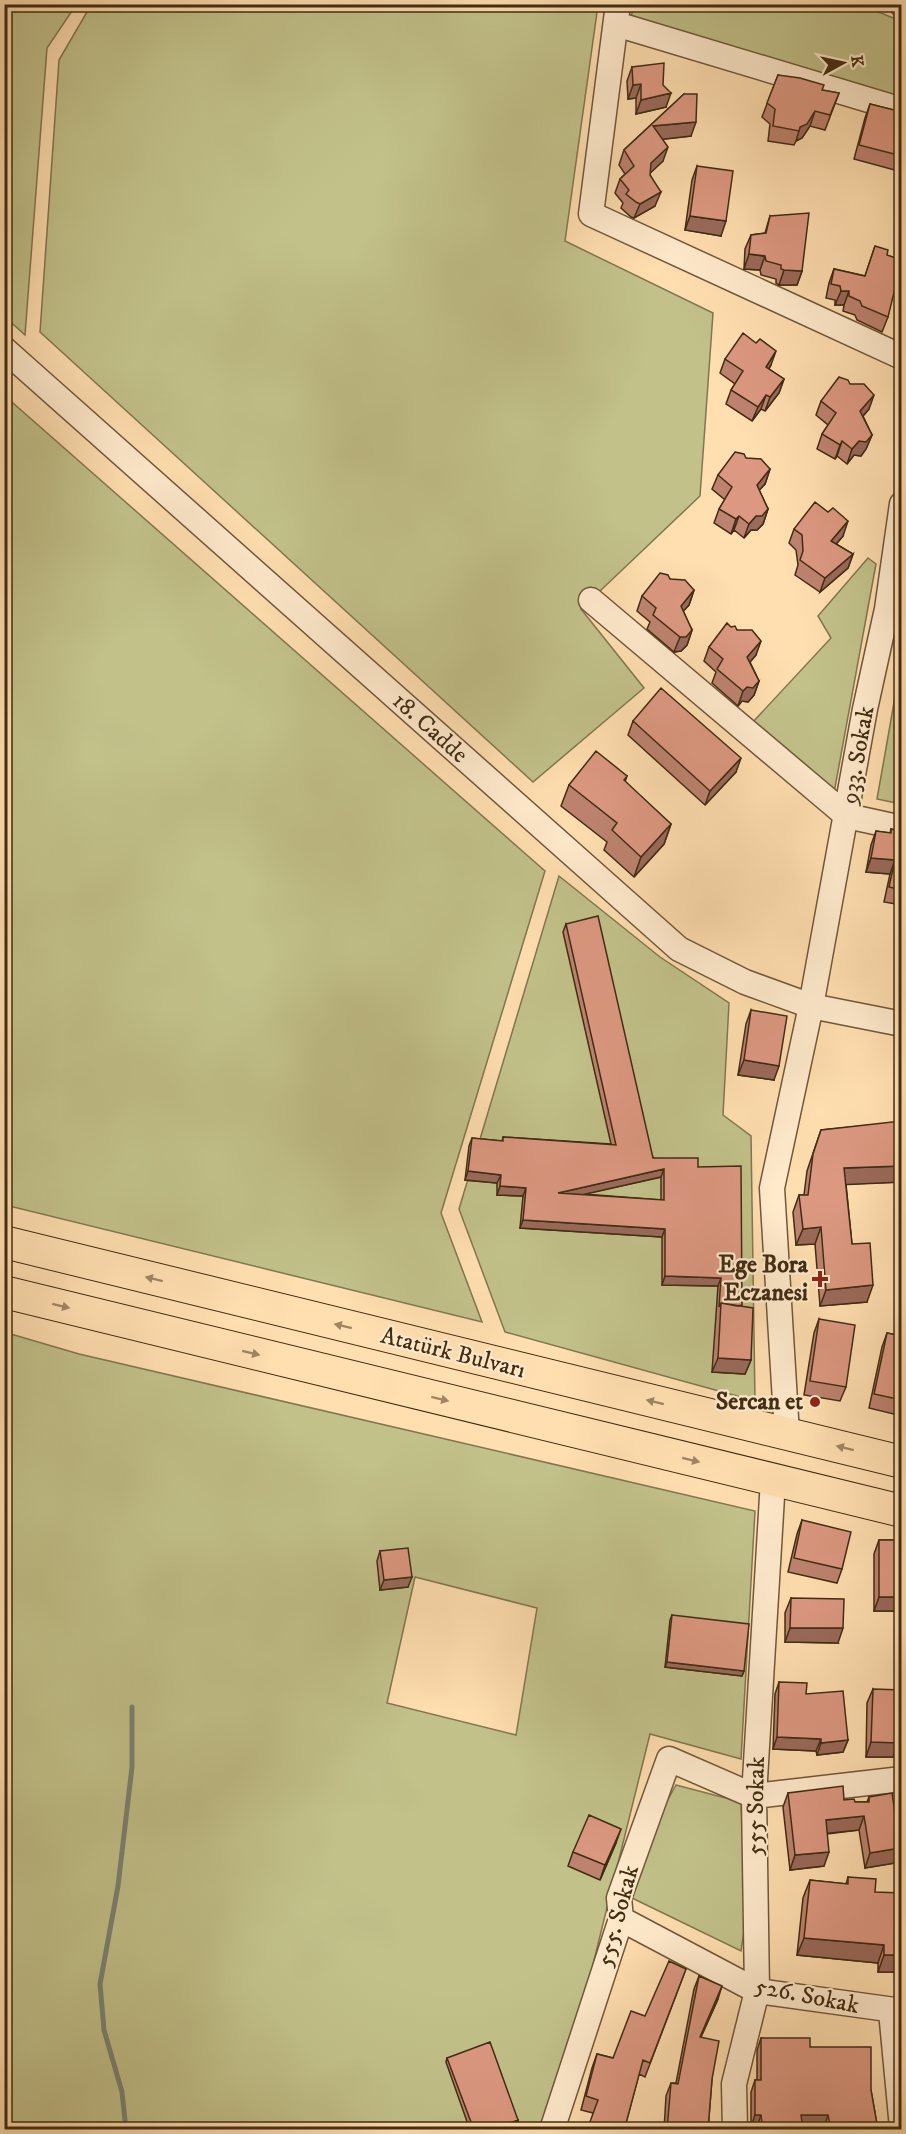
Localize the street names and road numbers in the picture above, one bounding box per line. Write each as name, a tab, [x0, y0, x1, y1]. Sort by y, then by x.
street label: 18. Cadde	[386, 686, 474, 770]
street label: 933. Sokak	[834, 704, 881, 807]
street label: Atatürk Bulvarı	[378, 1321, 528, 1385]
street label: 555 Sokak	[740, 1756, 772, 1856]
street label: 555. Sokak	[590, 1862, 646, 1970]
street label: 526. Sokak	[753, 1971, 862, 2021]

